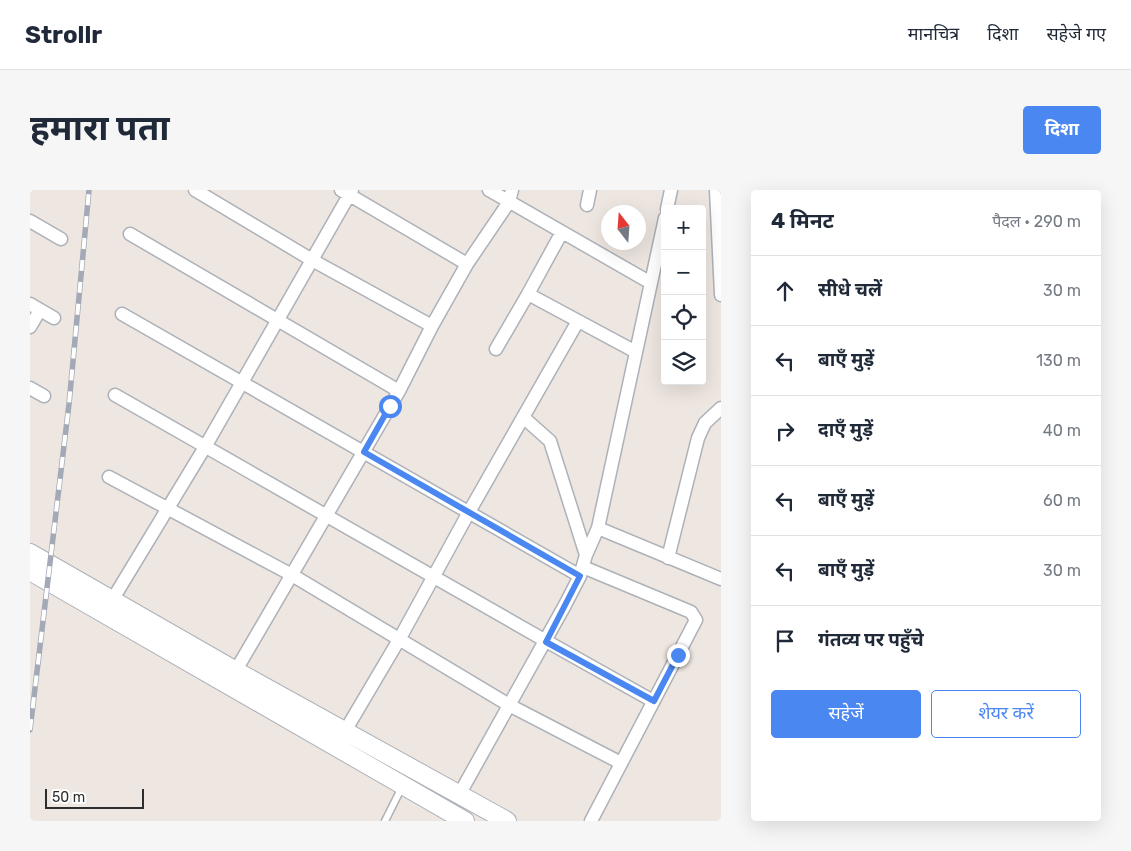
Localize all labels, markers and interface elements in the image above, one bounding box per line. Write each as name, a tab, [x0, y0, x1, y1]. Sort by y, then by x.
text: Strollr	[25, 21, 102, 49]
text: मानचित्र	[908, 23, 959, 45]
text: दिशा	[987, 23, 1018, 45]
text: सहेजे गए	[1046, 23, 1106, 45]
button: दिशा	[1023, 106, 1101, 154]
text: हमारा पता	[30, 107, 170, 149]
north arrow	[601, 205, 646, 250]
map controls	[661, 205, 706, 385]
button: +	[661, 205, 706, 250]
text: 4 मिनट	[771, 208, 834, 233]
text: पैदल · 290 m	[992, 212, 1081, 231]
button: −	[661, 250, 706, 295]
icon: ahead	[771, 277, 799, 305]
text: सीधे चलें	[818, 278, 882, 301]
text: 30 m	[1043, 281, 1081, 300]
button: locate	[661, 295, 706, 340]
button: layers	[661, 340, 706, 385]
icon: left	[771, 347, 799, 375]
text: बाएँ मुड़ें	[818, 348, 874, 371]
text: 130 m	[1036, 351, 1081, 370]
route start	[379, 395, 402, 418]
icon: right	[771, 417, 799, 445]
text: दाएँ मुड़ें	[818, 418, 873, 441]
text: 40 m	[1043, 421, 1081, 440]
icon: left	[771, 487, 799, 515]
text: बाएँ मुड़ें	[818, 488, 874, 511]
text: 60 m	[1043, 491, 1081, 510]
icon: left	[771, 557, 799, 585]
text: बाएँ मुड़ें	[818, 558, 874, 581]
text: 30 m	[1043, 561, 1081, 580]
icon: arrive	[771, 627, 799, 655]
text: गंतव्य पर पहुँचे	[818, 628, 924, 651]
route end	[667, 644, 690, 667]
button: सहेजें	[771, 690, 921, 738]
button: शेयर करें	[931, 690, 1081, 738]
scale bar	[45, 786, 144, 809]
text: 50 m	[52, 789, 85, 806]

